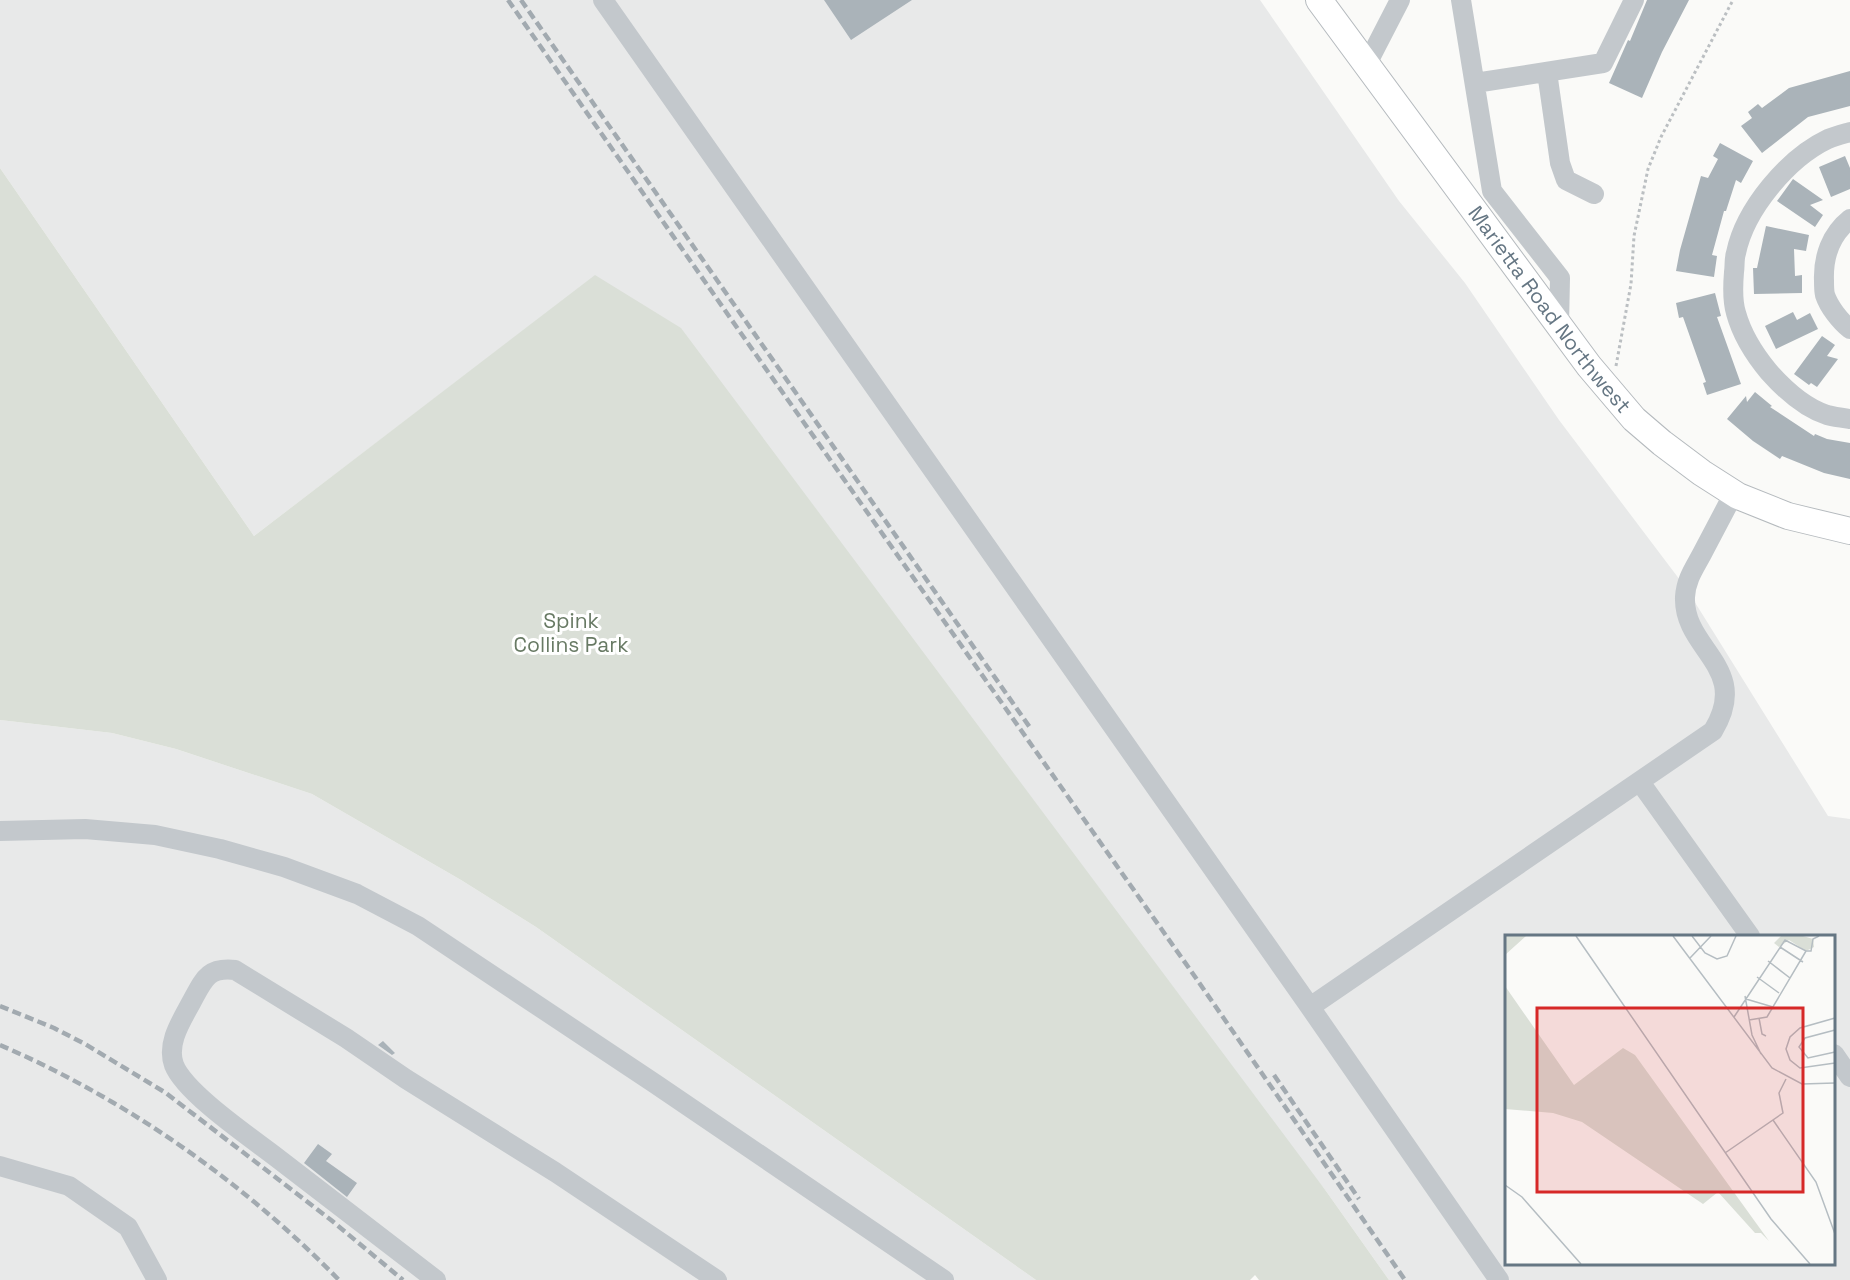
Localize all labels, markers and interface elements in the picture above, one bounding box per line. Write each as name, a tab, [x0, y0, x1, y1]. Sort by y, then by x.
street label: Marietta Road Northwest	[1462, 200, 1637, 419]
park label: Spink Collins Park	[514, 607, 628, 658]
inset map	[1505, 935, 1835, 1265]

